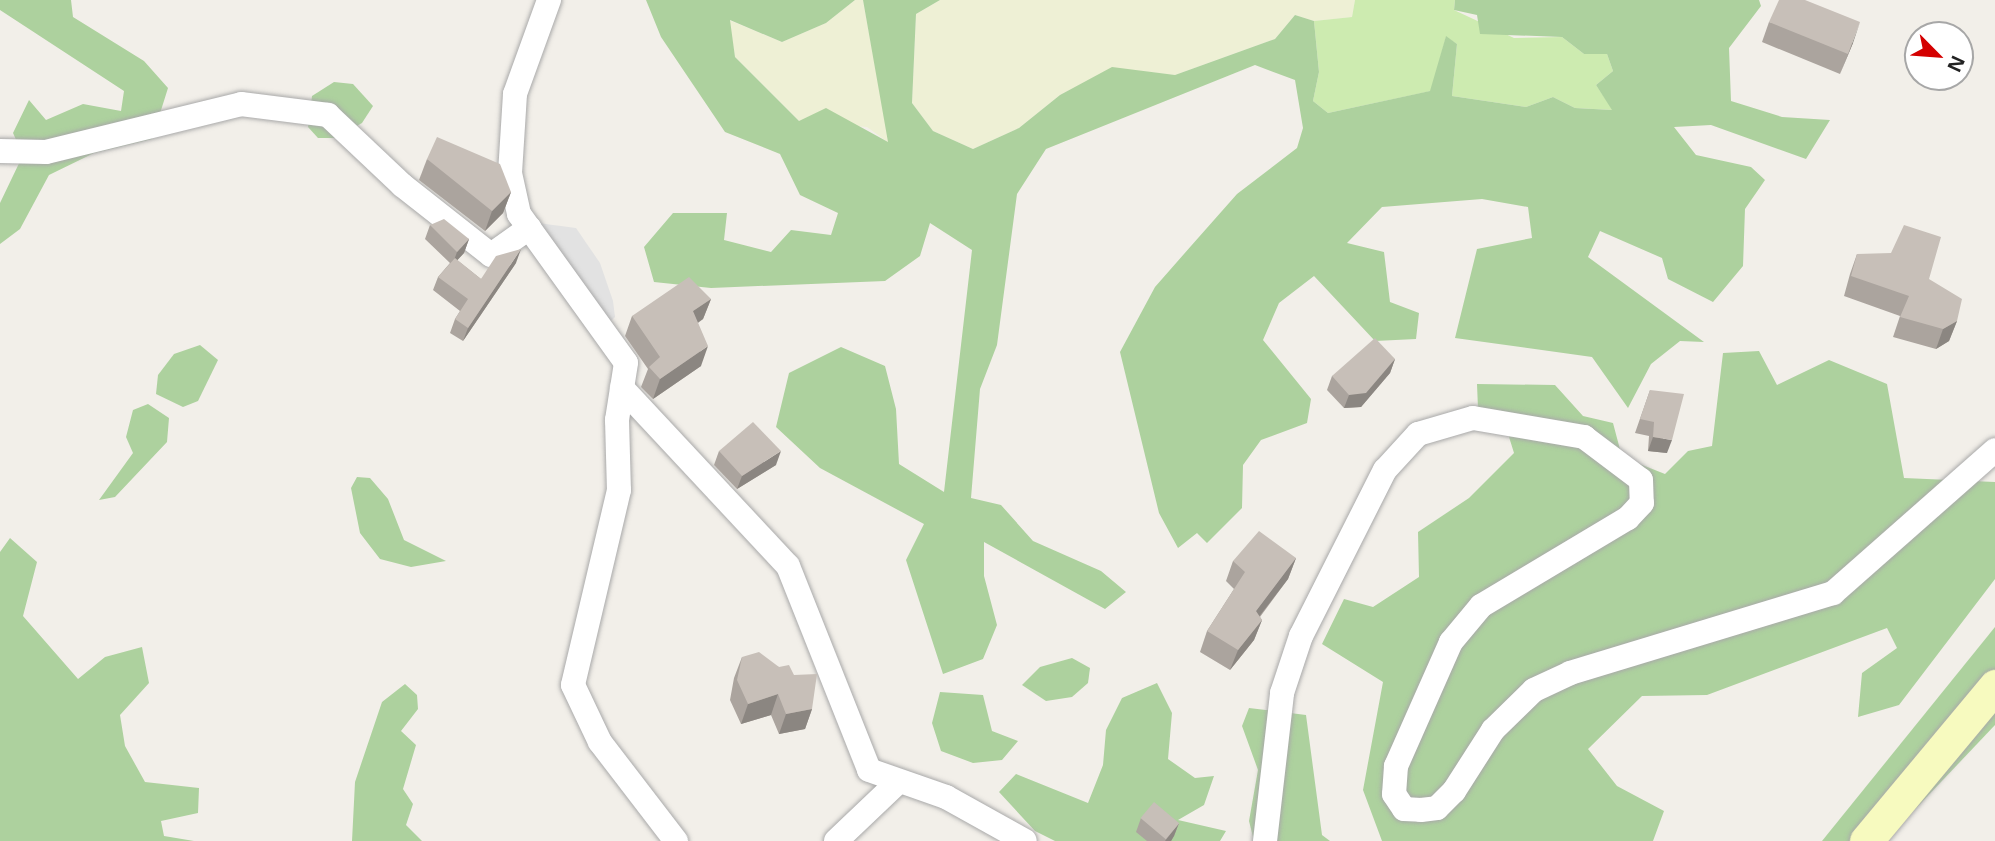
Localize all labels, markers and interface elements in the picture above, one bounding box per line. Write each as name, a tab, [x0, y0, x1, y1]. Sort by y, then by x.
north arrow	[1904, 21, 1974, 91]
text: N	[1941, 52, 1971, 77]

